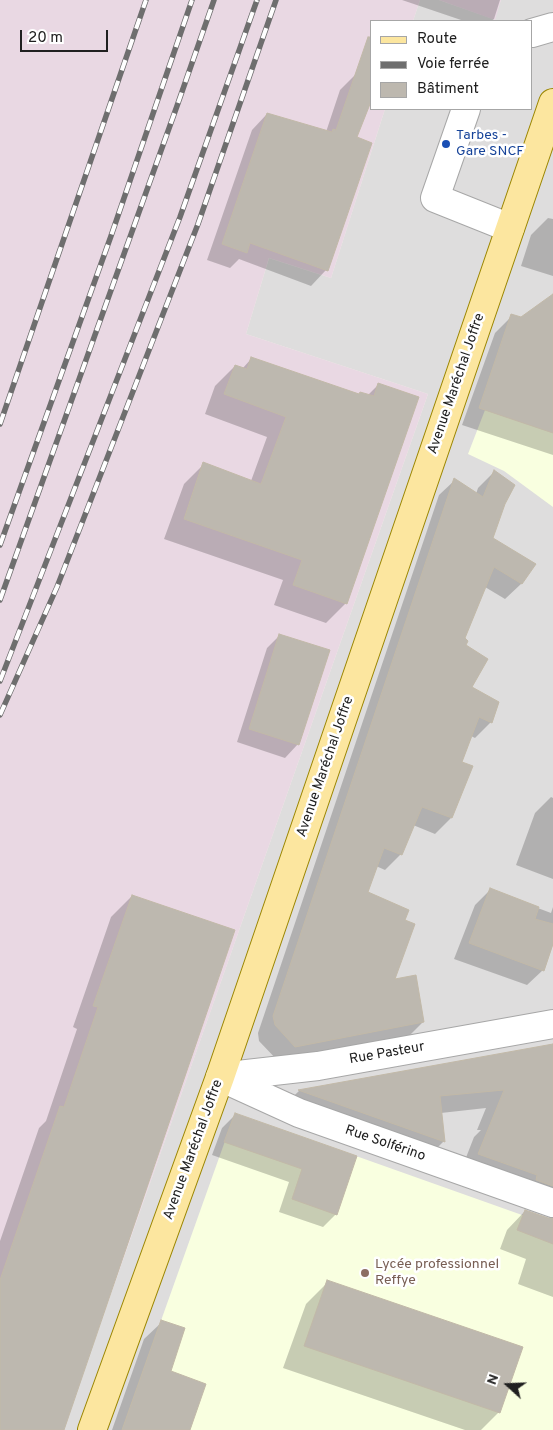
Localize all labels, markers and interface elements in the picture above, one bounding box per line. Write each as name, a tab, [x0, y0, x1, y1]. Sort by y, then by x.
scale bar	[22, 20, 110, 52]
legend	[370, 20, 533, 110]
text: 20 m	[28, 29, 63, 48]
text: Route	[417, 30, 457, 49]
text: Voie ferrée	[417, 55, 489, 74]
text: Bâtiment	[417, 80, 479, 99]
place label: Tarbes - Gare SNCF	[456, 128, 524, 160]
marker: Tarbes - Gare SNCF	[440, 138, 452, 150]
street label: Avenue Maréchal Joffre	[425, 311, 489, 457]
street label: Avenue Maréchal Joffre	[294, 694, 358, 840]
street label: Rue Pasteur	[348, 1039, 426, 1069]
street label: Avenue Maréchal Joffre	[161, 1078, 227, 1222]
street label: Rue Solférino	[343, 1122, 427, 1166]
place label: Lycée professionnel Reffye	[375, 1257, 499, 1290]
marker: Lycée professionnel Reffye	[359, 1267, 371, 1279]
north arrow	[483, 1360, 533, 1410]
text: N	[484, 1372, 503, 1387]

